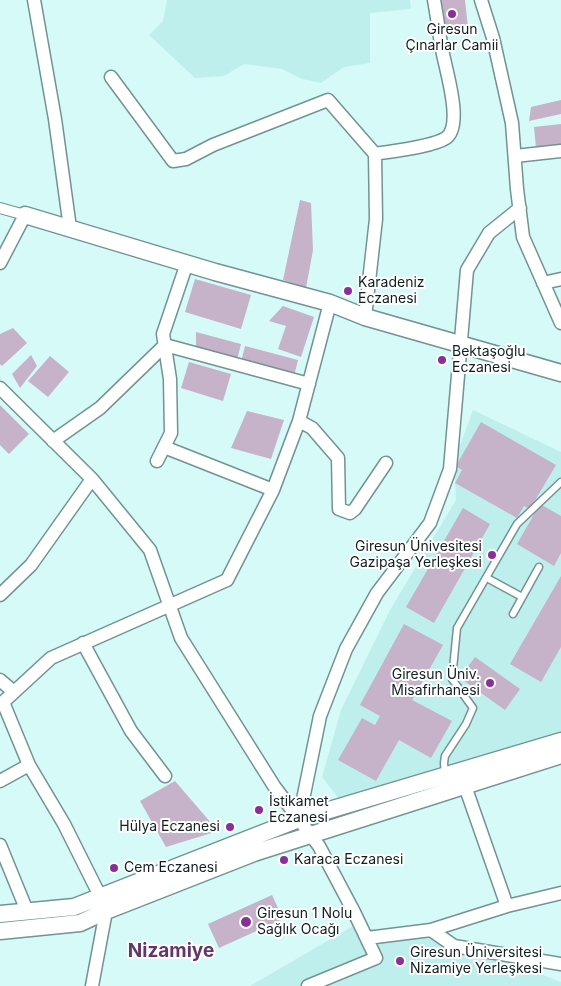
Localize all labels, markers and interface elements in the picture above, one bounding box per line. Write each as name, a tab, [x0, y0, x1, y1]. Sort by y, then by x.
marker: Giresun Çınarlar Camii	[446, 8, 458, 20]
place label: Giresun Çınarlar Camii	[406, 22, 498, 54]
place label: Karadeniz Eczanesi	[358, 275, 425, 308]
marker: Karadeniz Eczanesi	[342, 285, 354, 297]
place label: Bektaşoğlu Eczanesi	[452, 344, 526, 377]
marker: Bektaşoğlu Eczanesi	[436, 354, 448, 366]
place label: Giresun Ünivesitesi Gazipaşa Yerleşkesi	[349, 539, 482, 572]
marker: Giresun Ünivesitesi Gazipaşa Yerleşkesi	[486, 549, 498, 561]
place label: Giresun Üniv. Misafirhanesi	[391, 667, 480, 700]
marker: Giresun Üniv. Misafirhanesi	[484, 677, 496, 689]
place label: İstikamet Eczanesi	[269, 794, 329, 826]
marker: İstikamet Eczanesi	[253, 804, 265, 816]
place label: Hülya Eczanesi	[119, 819, 220, 835]
marker: Hülya Eczanesi	[224, 821, 236, 833]
place label: Karaca Eczanesi	[294, 852, 403, 868]
marker: Karaca Eczanesi	[278, 854, 290, 866]
place label: Cem Eczanesi	[124, 860, 218, 876]
marker: Cem Eczanesi	[108, 862, 120, 874]
place label: Giresun 1 Nolu Sağlık Ocağı	[257, 906, 352, 939]
marker: Giresun 1 Nolu Sağlık Ocağı	[239, 915, 253, 929]
district label: Nizamiye	[128, 940, 214, 962]
place label: Giresun Üniversitesi Nizamiye Yerleşkesi	[410, 945, 542, 978]
marker: Giresun Üniversitesi Nizamiye Yerleşkesi	[394, 955, 406, 967]

